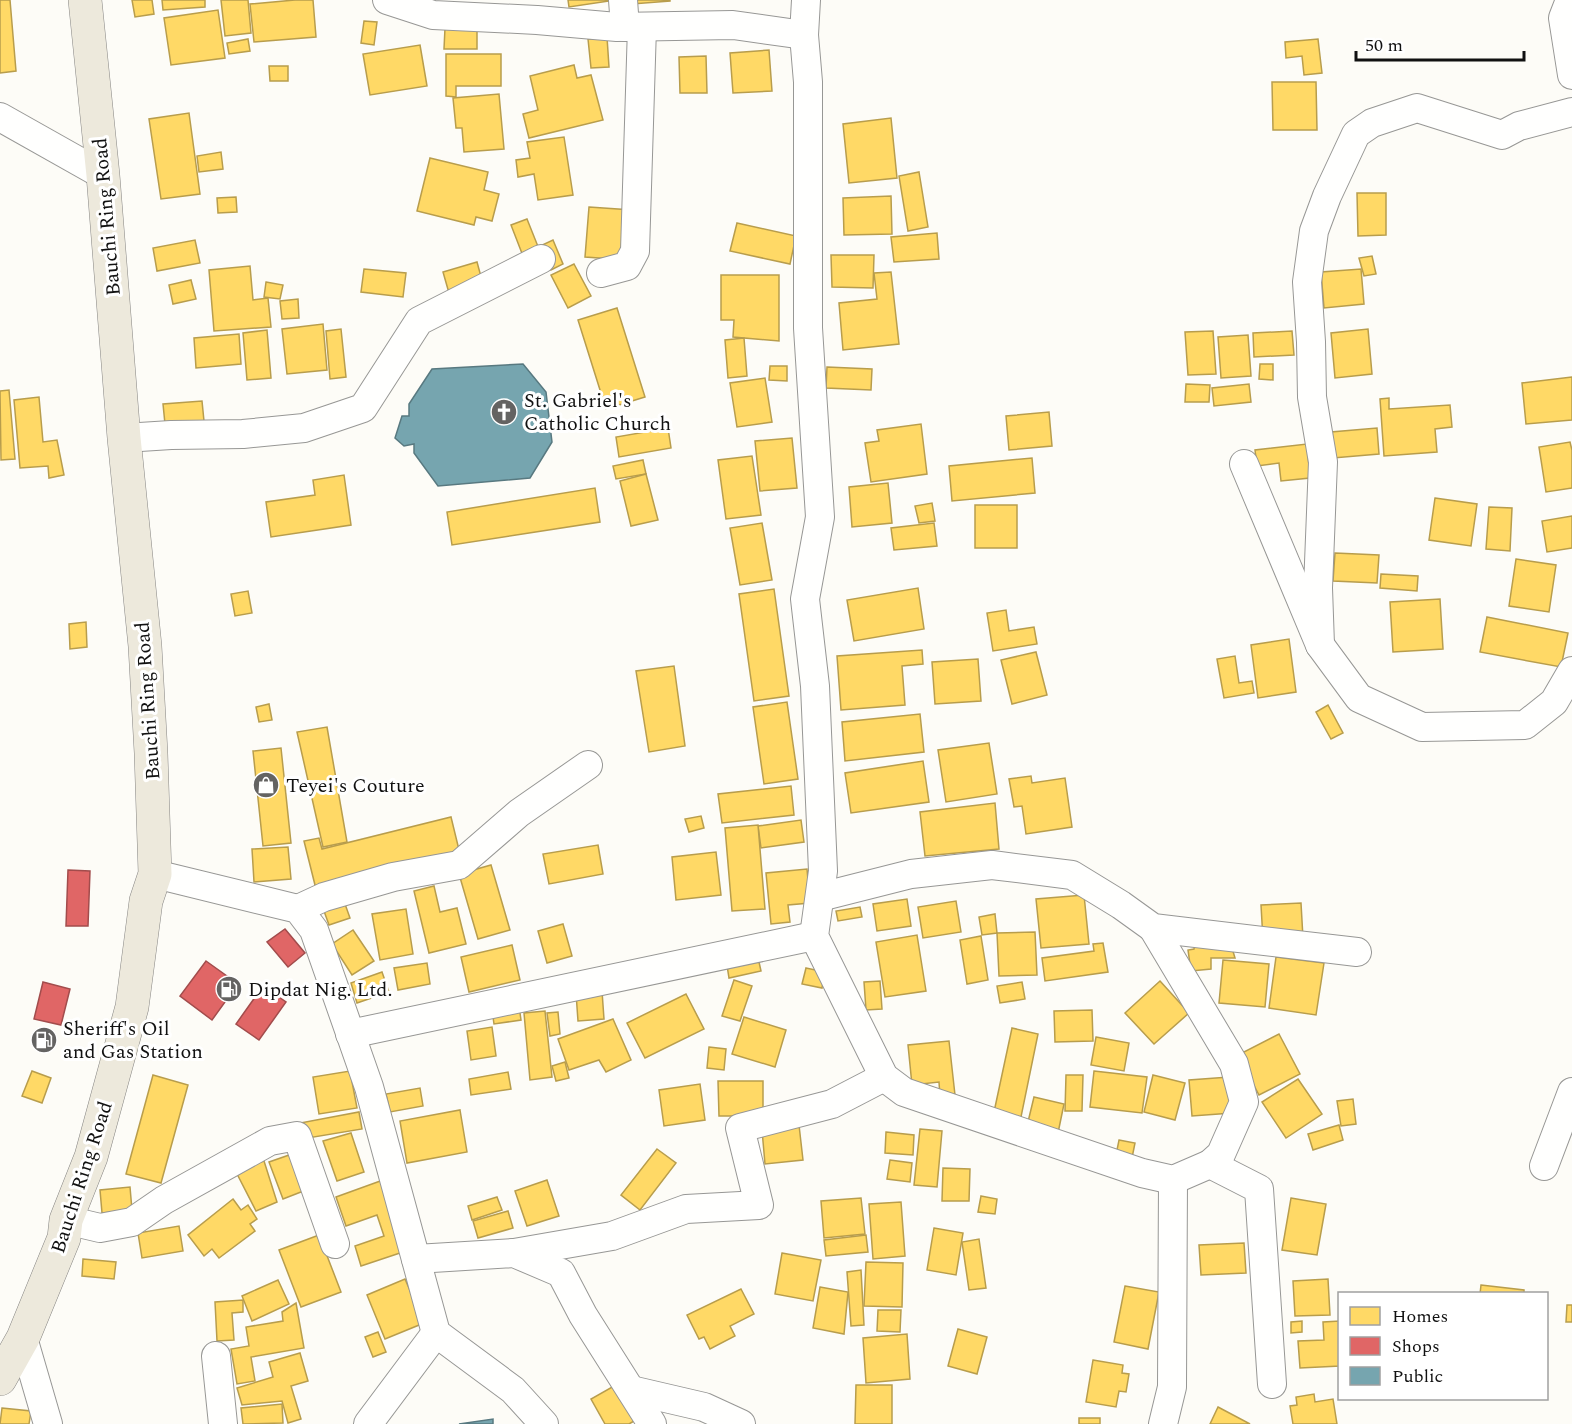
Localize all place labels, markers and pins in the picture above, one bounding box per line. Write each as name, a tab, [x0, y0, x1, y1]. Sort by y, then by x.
place label: St. Gabriel's Catholic Church	[524, 386, 671, 439]
church icon: St. Gabriel's Catholic Church	[489, 397, 519, 427]
shop icon: Teyei's Couture	[251, 770, 281, 800]
place label: Teyei's Couture	[286, 771, 425, 801]
fuel station icon: Dipdat Nig. Ltd.	[214, 974, 244, 1004]
place label: Dipdat Nig. Ltd.	[248, 975, 393, 1005]
place label: Sheriff's Oil and Gas Station	[63, 1014, 203, 1067]
fuel station icon: Sheriff's Oil and Gas Station	[29, 1025, 59, 1055]

